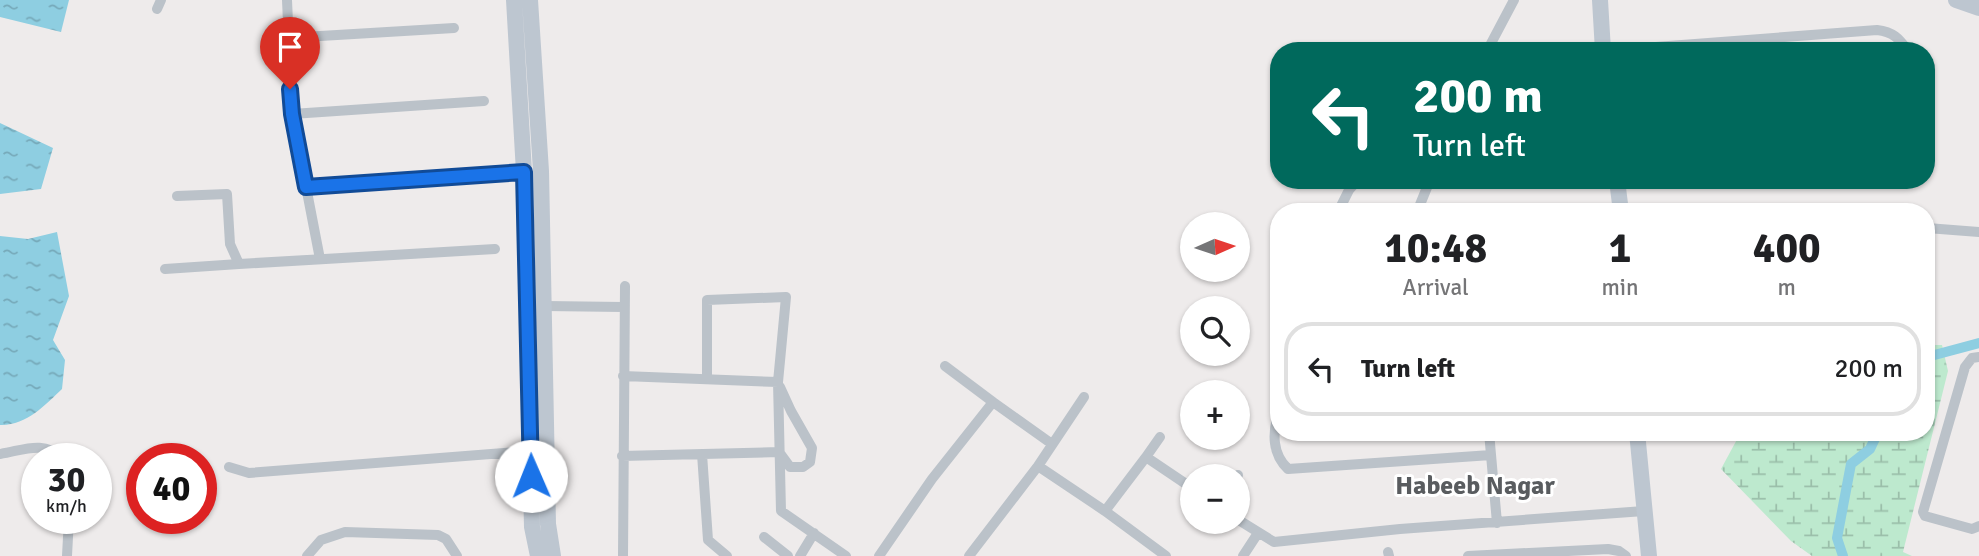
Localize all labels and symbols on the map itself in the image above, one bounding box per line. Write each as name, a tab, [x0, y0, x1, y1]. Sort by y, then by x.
pin	[260, 17, 320, 89]
north arrow	[1180, 212, 1250, 282]
position arrow	[494, 439, 568, 513]
speed limit sign: 40	[126, 443, 217, 534]
district label: Habeeb Nagar	[1395, 470, 1555, 502]

